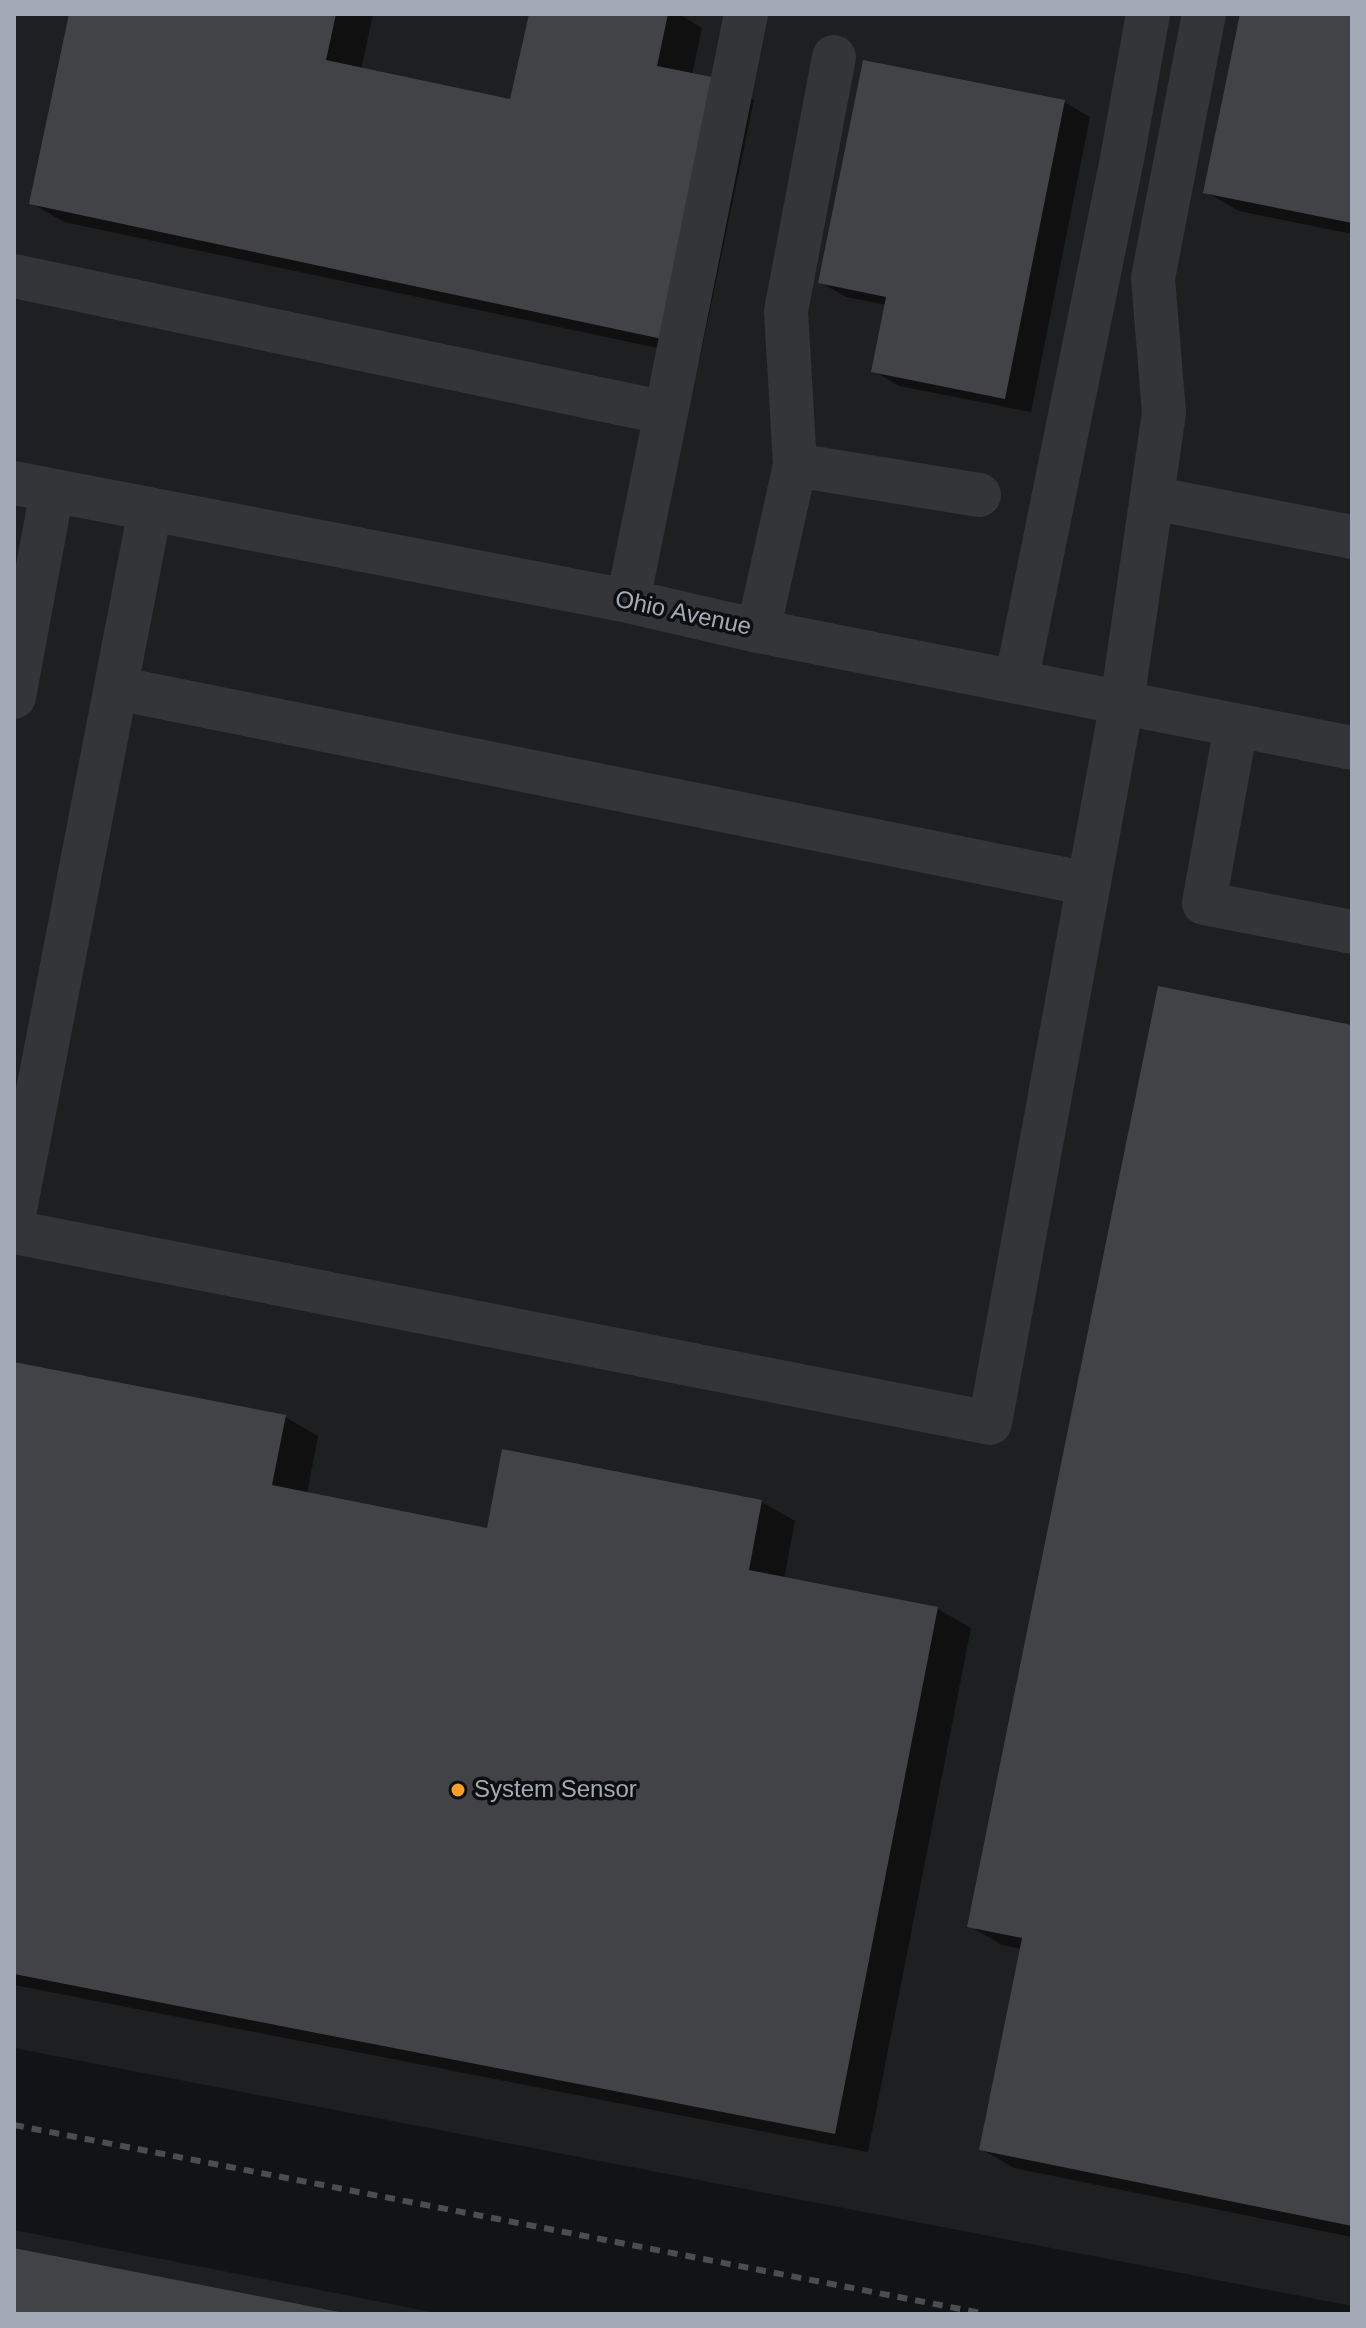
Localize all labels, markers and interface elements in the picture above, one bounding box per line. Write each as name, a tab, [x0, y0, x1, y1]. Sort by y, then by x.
street label: Ohio Avenue	[612, 586, 754, 642]
place label: System Sensor	[474, 1776, 637, 1804]
marker: System Sensor	[449, 1781, 467, 1799]

